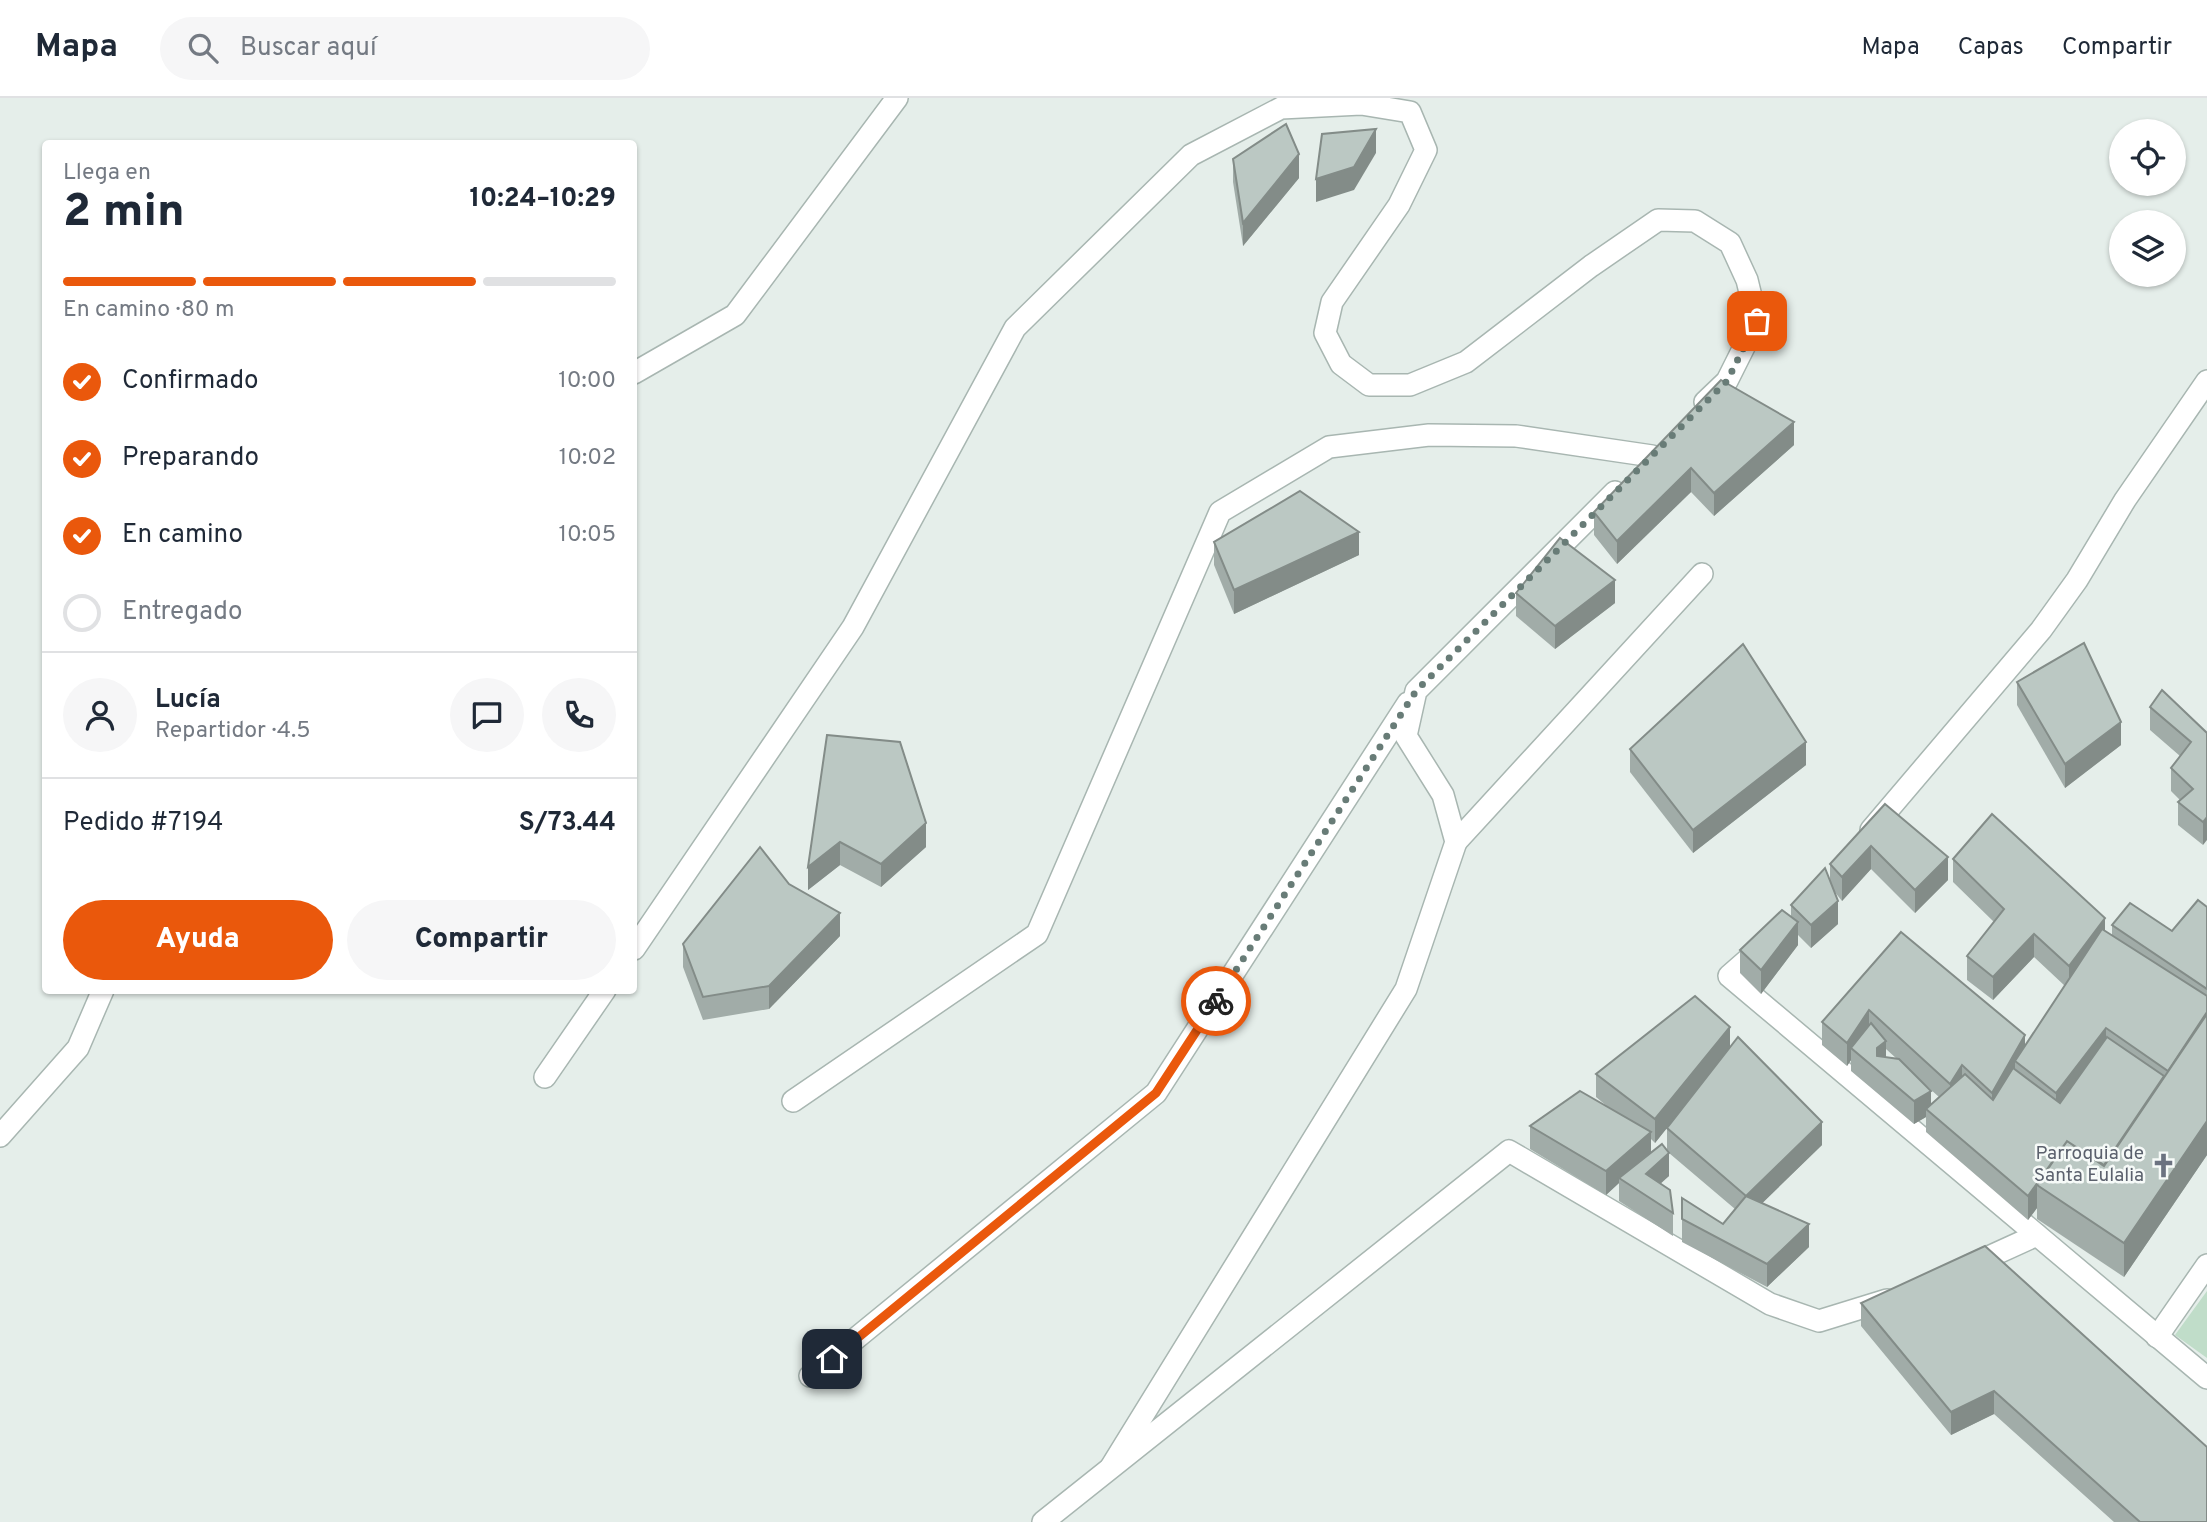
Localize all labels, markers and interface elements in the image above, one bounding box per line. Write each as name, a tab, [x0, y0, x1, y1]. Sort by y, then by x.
search box	[160, 17, 650, 80]
text: Mapa	[35, 27, 118, 69]
icon: search	[184, 29, 222, 67]
text: Buscar aquí	[240, 32, 377, 65]
text: Mapa	[1862, 33, 1920, 63]
text: Capas	[1958, 33, 2024, 63]
text: Compartir	[2062, 33, 2172, 63]
map controls	[2109, 119, 2186, 287]
button: locate	[2109, 119, 2186, 196]
text: Llega en	[63, 159, 151, 188]
text: 10:24–10:29	[469, 183, 616, 216]
text: 2 min	[63, 184, 185, 243]
button: layers	[2109, 210, 2186, 287]
pin	[1727, 291, 1787, 351]
text: En camino · 80 m	[63, 296, 234, 325]
icon: bag	[1738, 302, 1776, 340]
icon: check	[63, 363, 101, 401]
text: Confirmado	[122, 365, 259, 398]
text: 10:00	[558, 367, 616, 396]
icon: check	[63, 440, 101, 478]
text: Preparando	[122, 442, 259, 475]
text: 10:02	[559, 444, 616, 473]
icon: check	[63, 517, 101, 555]
text: En camino	[122, 519, 243, 552]
text: 10:05	[558, 521, 616, 550]
text: Entregado	[122, 596, 242, 629]
button: person	[63, 678, 137, 752]
button: chat	[450, 678, 524, 752]
button: phone	[542, 678, 616, 752]
text: Lucía	[155, 684, 221, 717]
text: Repartidor · 4.5	[155, 717, 311, 746]
text: Pedido #7194	[63, 807, 224, 840]
text: S/73.44	[519, 807, 616, 840]
button: Ayuda	[63, 900, 333, 980]
button: Compartir	[347, 900, 616, 980]
courier	[1181, 966, 1251, 1036]
icon: bike	[1197, 982, 1235, 1020]
place label: Parroquia de Santa Eulalia	[2034, 1142, 2144, 1188]
church icon: Parroquia de Santa Eulalia	[2150, 1151, 2178, 1179]
pin	[802, 1329, 862, 1389]
icon: home	[813, 1340, 851, 1378]

